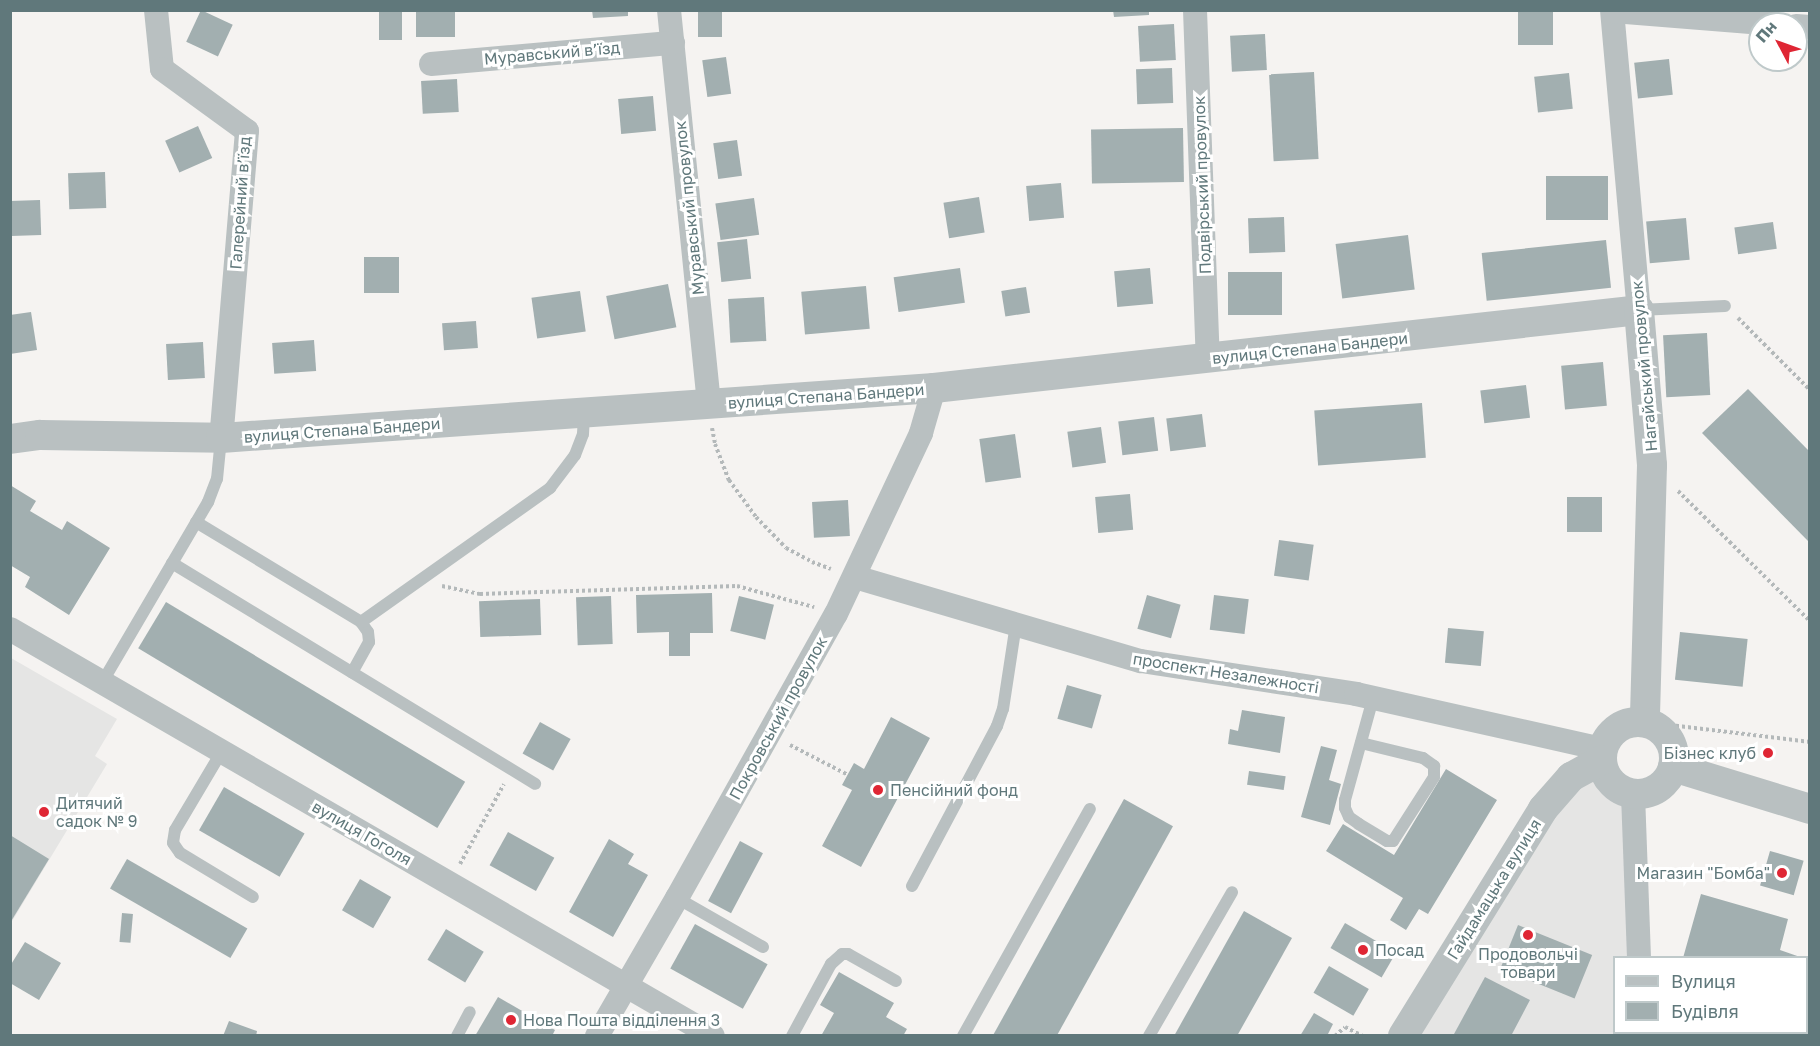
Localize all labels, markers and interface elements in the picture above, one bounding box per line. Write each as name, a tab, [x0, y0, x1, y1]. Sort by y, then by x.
north arrow	[1748, 12, 1808, 72]
text: Пн	[1751, 17, 1781, 46]
street label: Муравський в’їзд	[483, 37, 621, 69]
street label: Подвірський провулок	[1189, 95, 1215, 275]
street label: Муравський провулок	[670, 120, 708, 296]
street label: Галерейний в’їзд	[226, 136, 254, 270]
street label: Нагайський провулок	[1627, 280, 1661, 452]
street label: вулиця Степана Бандери	[1211, 328, 1409, 368]
street label: вулиця Степана Бандери	[727, 380, 925, 412]
street label: вулиця Степана Бандери	[243, 414, 441, 446]
street label: Покровський провулок	[725, 633, 831, 803]
street label: проспект Незалежності	[1132, 649, 1320, 697]
place label: Бізнес клуб	[1664, 743, 1756, 763]
marker: Бізнес клуб	[1761, 746, 1775, 760]
place label: Пенсійний фонд	[890, 780, 1018, 800]
marker: Пенсійний фонд	[871, 783, 885, 797]
place label: Дитячий садок № 9	[56, 793, 137, 831]
street label: вулиця Гоголя	[309, 797, 415, 869]
marker: Дитячий садок № 9	[37, 805, 51, 819]
street label: Гайдамацька вулиця	[1443, 815, 1545, 963]
place label: Магазин "Бомба"	[1637, 863, 1770, 883]
marker: Магазин "Бомба"	[1775, 866, 1789, 880]
marker: Продовольчі товари	[1521, 928, 1535, 942]
place label: Посад	[1375, 940, 1424, 960]
marker: Посад	[1356, 943, 1370, 957]
place label: Продовольчі товари	[1478, 944, 1578, 982]
legend	[1613, 956, 1808, 1034]
text: Вулиця	[1671, 970, 1736, 992]
text: Будівля	[1671, 1000, 1739, 1022]
place label: Нова Пошта відділення 3	[523, 1010, 720, 1030]
marker: Нова Пошта відділення 3	[504, 1013, 518, 1027]

